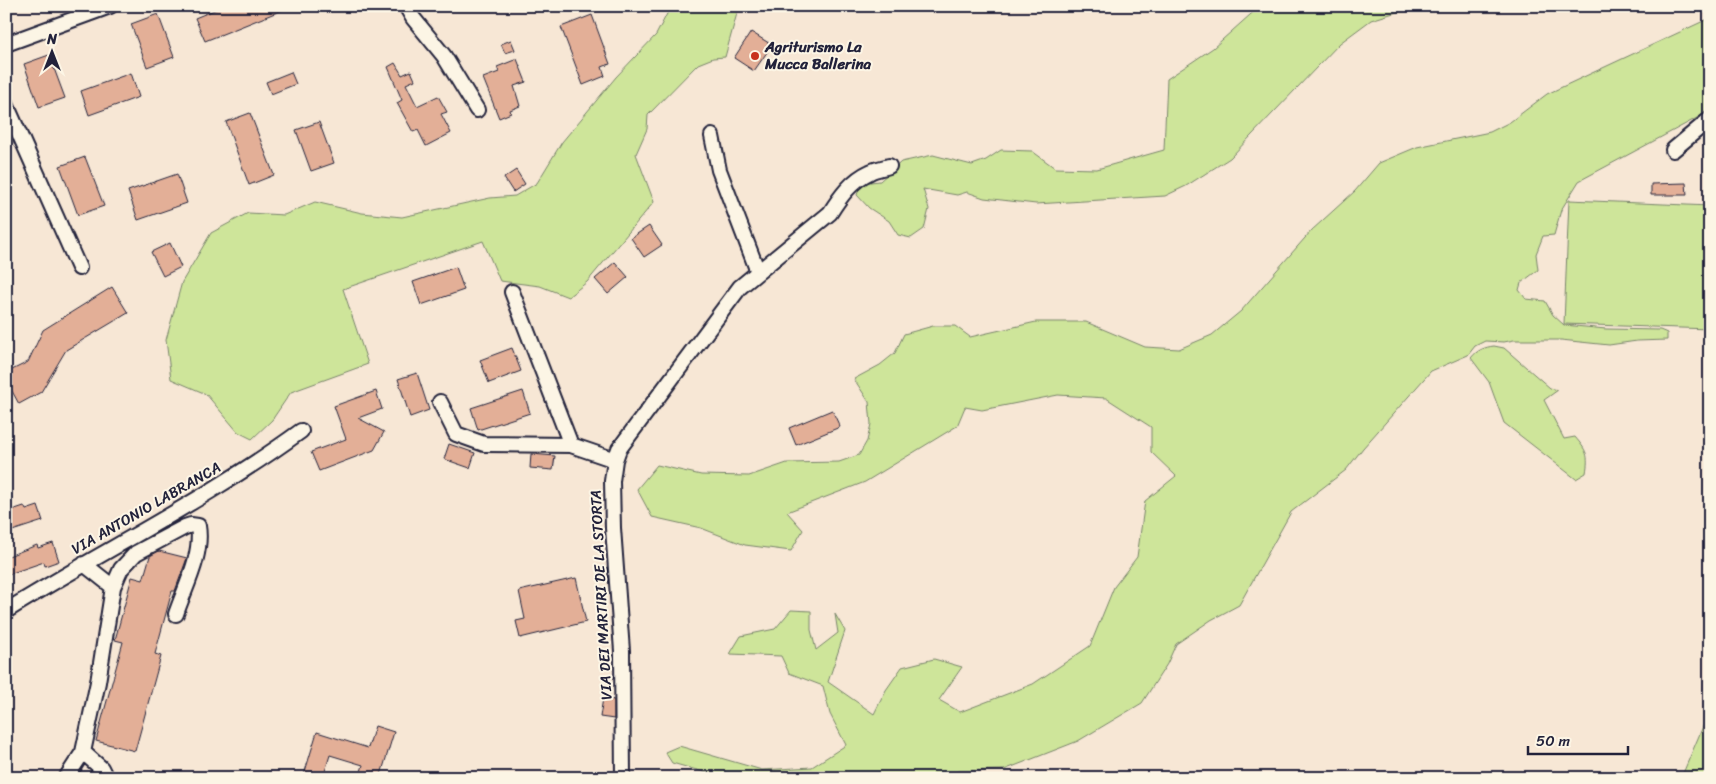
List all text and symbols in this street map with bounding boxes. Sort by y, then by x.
text: N [46,27,57,52]
north arrow [28,28,78,78]
place label: Agriturismo La Mucca Ballerina [764,34,872,77]
marker: Agriturismo La Mucca Ballerina [749,50,761,62]
street label: VIA ANTONIO LABRANCA [66,454,226,562]
street label: VIA DEI MARTIRI DE LA STORTA [583,489,619,701]
scale bar [1528,724,1628,756]
text: 50 m [1536,728,1571,754]

